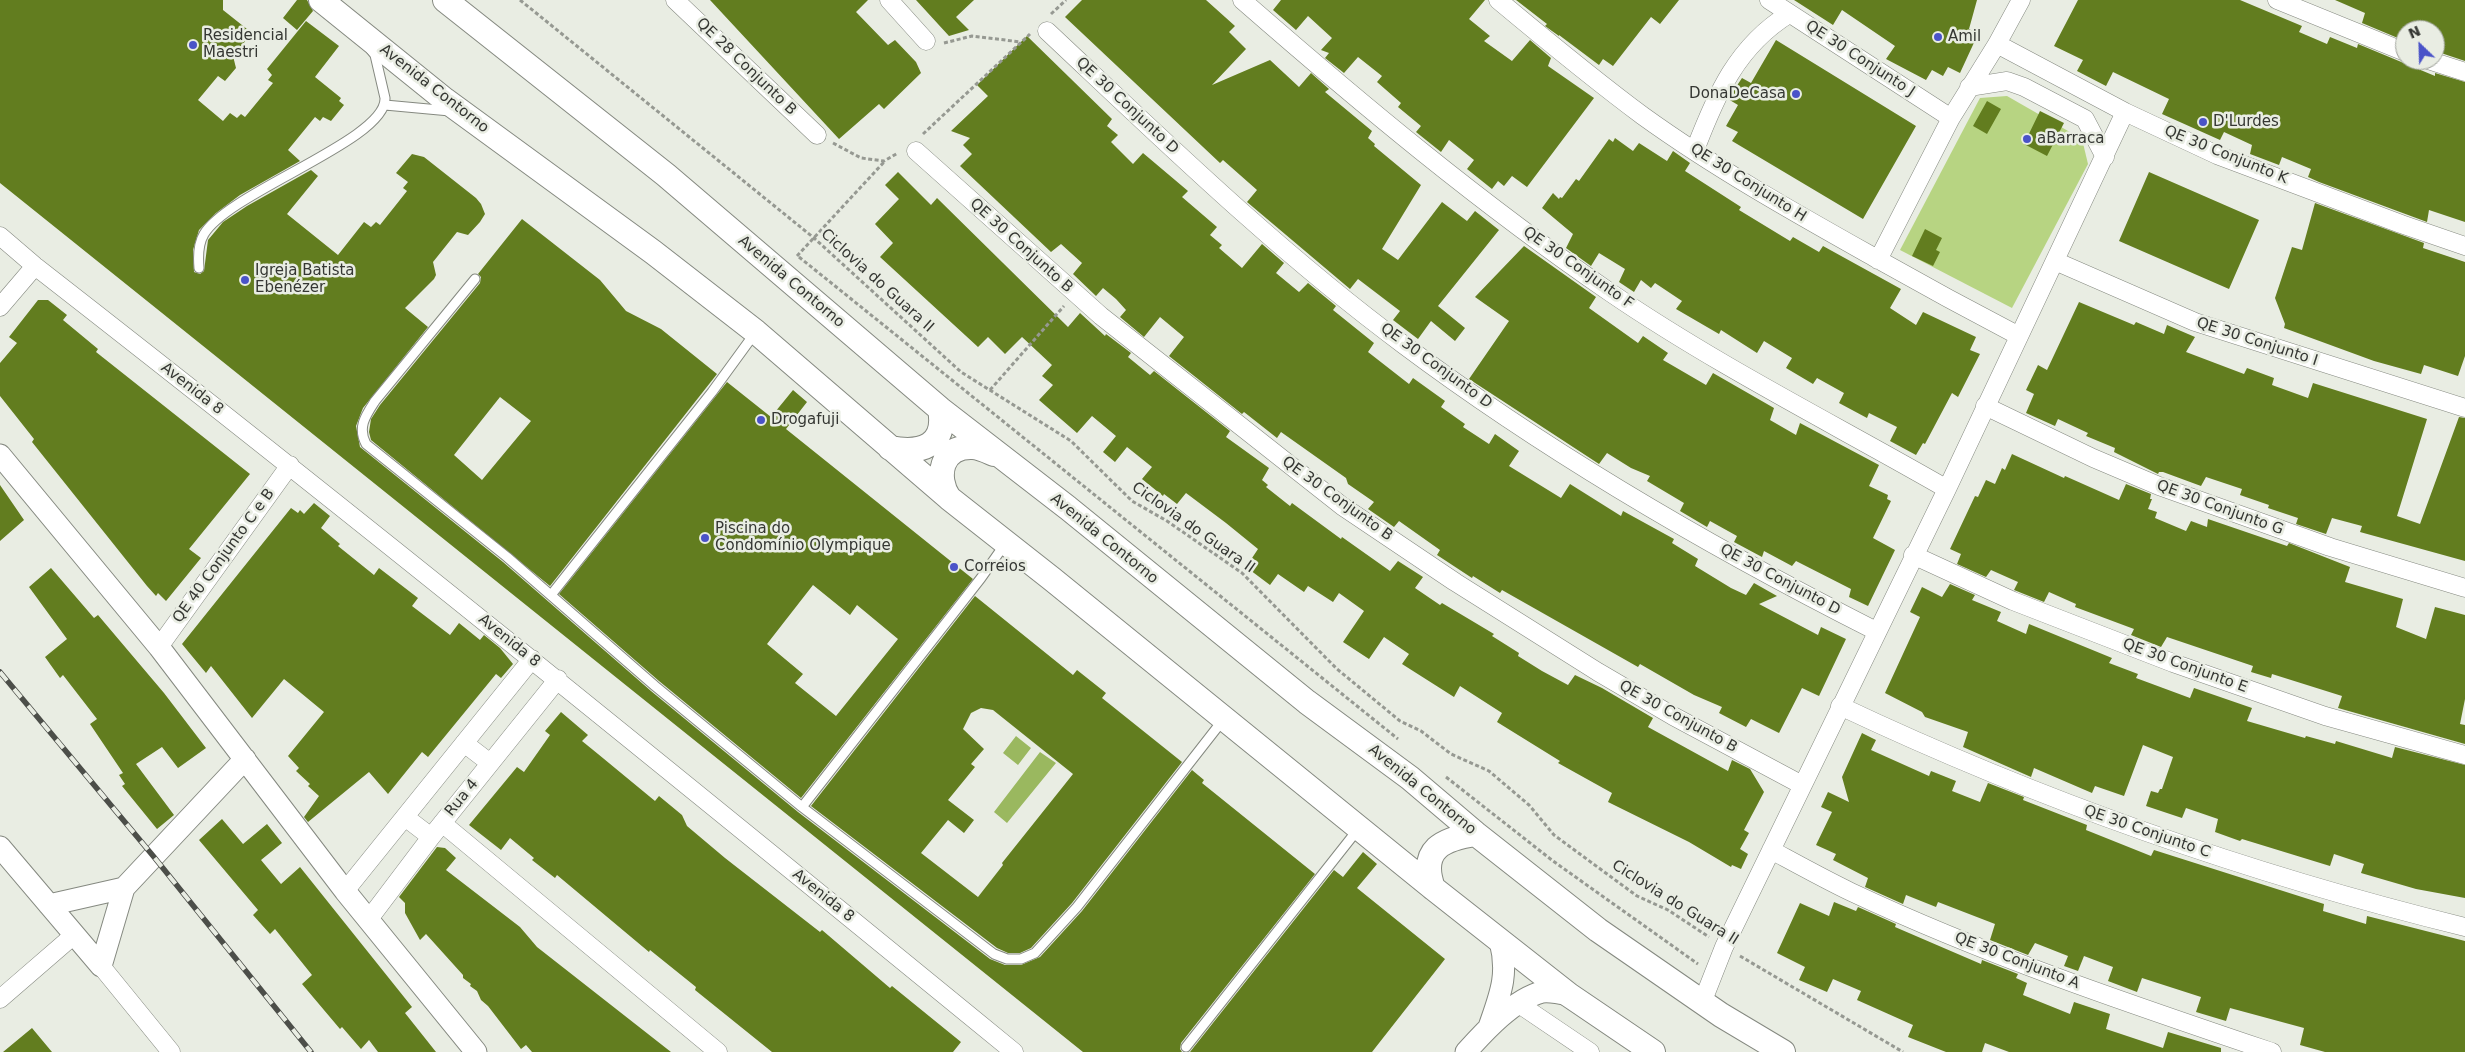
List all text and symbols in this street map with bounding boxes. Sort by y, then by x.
street label: QE 28 Conjunto B [692,15,800,119]
street label: QE 30 Conjunto J [1802,17,1918,101]
north arrow [2395,20,2445,70]
text: N [2406,23,2423,42]
place label: Residencial Maestri [203,27,288,62]
place label: Amil [1948,28,1981,46]
marker: Amil [1932,31,1944,43]
marker: Residencial Maestri [187,39,199,51]
street label: Avenida Contorno [376,41,492,137]
street label: QE 30 Conjunto D [1072,54,1182,158]
place label: DonaDeCasa [1689,85,1786,103]
marker: DonaDeCasa [1790,88,1802,100]
place label: D'Lurdes [2213,113,2279,131]
marker: D'Lurdes [2197,116,2209,128]
street label: QE 30 Conjunto K [2161,122,2291,188]
place label: aBarraca [2037,130,2104,148]
marker: aBarraca [2021,133,2033,145]
street label: QE 30 Conjunto H [1687,140,1809,226]
street label: QE 30 Conjunto B [966,195,1076,297]
street label: QE 30 Conjunto F [1519,223,1637,313]
street label: Ciclovia do Guara II [817,225,937,337]
street label: Avenida Contorno [734,232,848,332]
place label: Igreja Batista Ebenézer [255,262,355,297]
marker: Igreja Batista Ebenézer [239,274,251,286]
street label: QE 30 Conjunto I [2194,314,2320,370]
street label: QE 30 Conjunto D [1377,319,1495,413]
street label: Avenida 8 [157,359,227,419]
place label: Drogafuji [771,411,839,429]
marker: Drogafuji [755,414,767,426]
street label: QE 30 Conjunto B [1278,453,1396,545]
street label: QE 30 Conjunto G [2154,477,2286,539]
street label: Ciclovia do Guara II [1128,479,1258,577]
street label: QE 40 Conjunto C e B [169,485,279,627]
street label: Avenida Contorno [1046,490,1162,588]
place label: Piscina do Condomínio Olympique [715,520,891,555]
marker: Piscina do Condomínio Olympique [699,532,711,544]
street label: QE 30 Conjunto D [1717,541,1843,619]
place label: Correios [964,558,1026,576]
marker: Correios [948,561,960,573]
street label: Avenida 8 [475,611,543,671]
street label: QE 30 Conjunto E [2120,635,2250,697]
street label: QE 30 Conjunto B [1616,677,1740,757]
street label: Avenida Contorno [1364,741,1480,839]
street label: Rua 4 [442,776,482,820]
street label: QE 30 Conjunto C [2081,802,2213,862]
street label: Ciclovia do Guara II [1608,857,1742,949]
street label: Avenida 8 [789,866,857,926]
street label: QE 30 Conjunto A [1952,929,2082,993]

